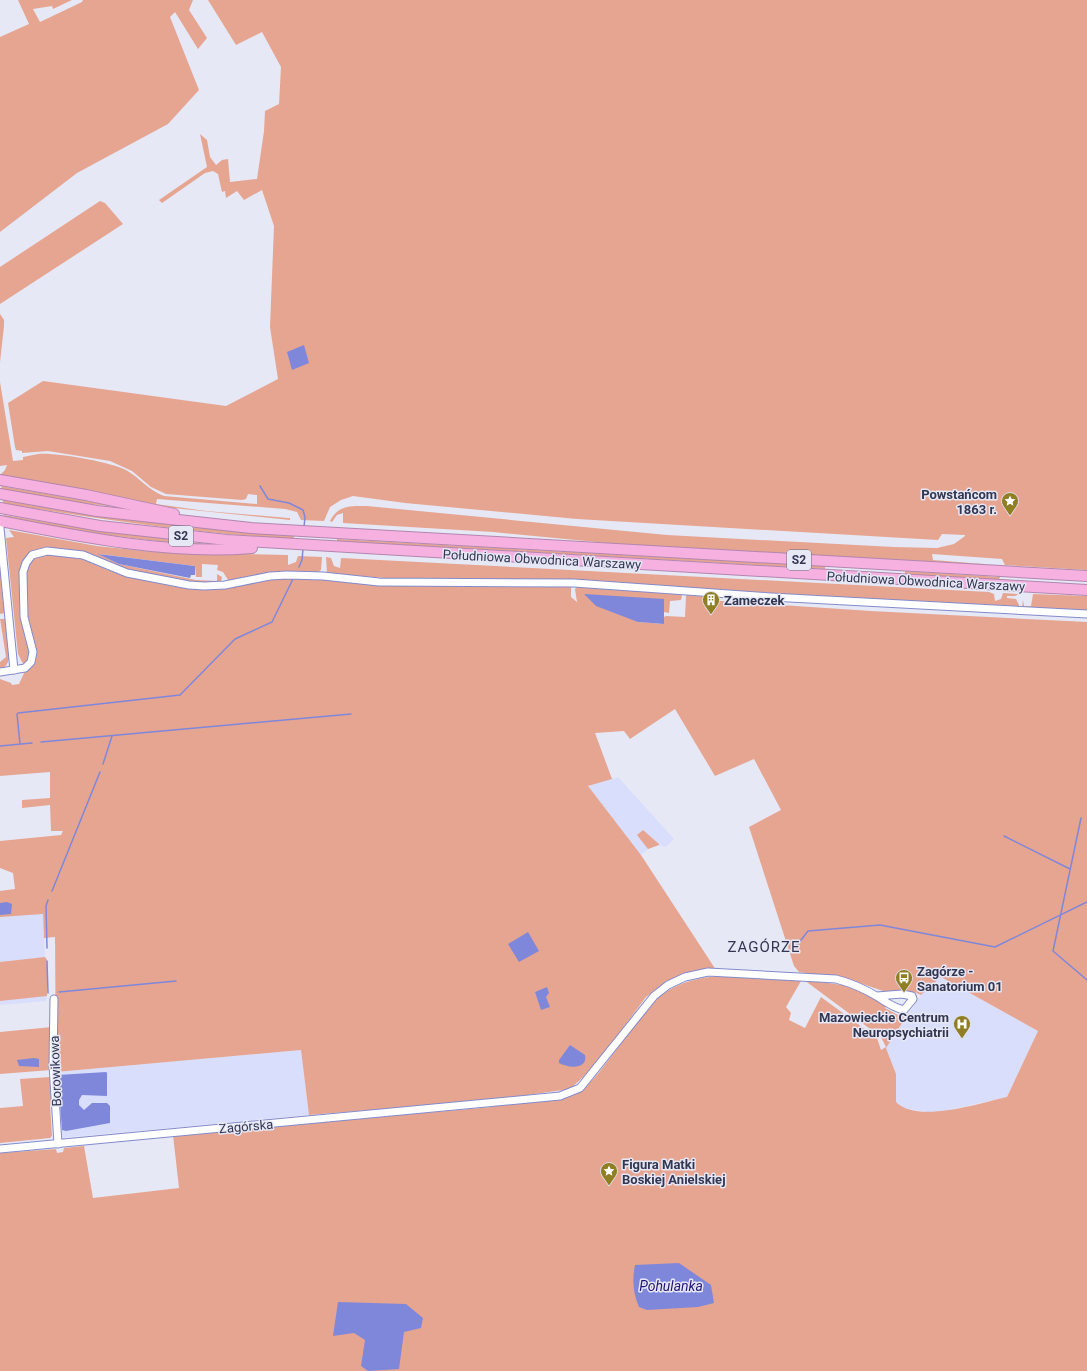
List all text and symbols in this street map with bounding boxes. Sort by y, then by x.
place label: Powstańcom 1863 r. [921,487,997,517]
place icon: Powstańcom 1863 r. [1000,491,1020,516]
road number: S2 [169,526,193,546]
street label: Południowa Obwodnica Warszawy [442,547,641,572]
road number: S2 [787,550,811,570]
street label: Południowa Obwodnica Warszawy [826,569,1025,594]
building icon: Zameczek [701,590,721,615]
place label: Zameczek [724,593,785,608]
district label: ZAGÓRZE [727,938,801,956]
place label: Zagórze - Sanatorium 01 [917,964,1003,994]
bus stop icon: Zagórze - Sanatorium 01 [894,968,914,993]
place label: Mazowieckie Centrum Neuropsychiatrii [819,1010,949,1040]
hospital icon: Mazowieckie Centrum Neuropsychiatrii [952,1014,972,1039]
street label: Borowikowa [47,1035,64,1107]
street label: Zagórska [218,1117,274,1136]
place label: Figura Matki Boskiej Anielskiej [622,1157,726,1187]
place icon: Figura Matki Boskiej Anielskiej [599,1161,619,1186]
water label: Pohulanka [639,1278,703,1294]

